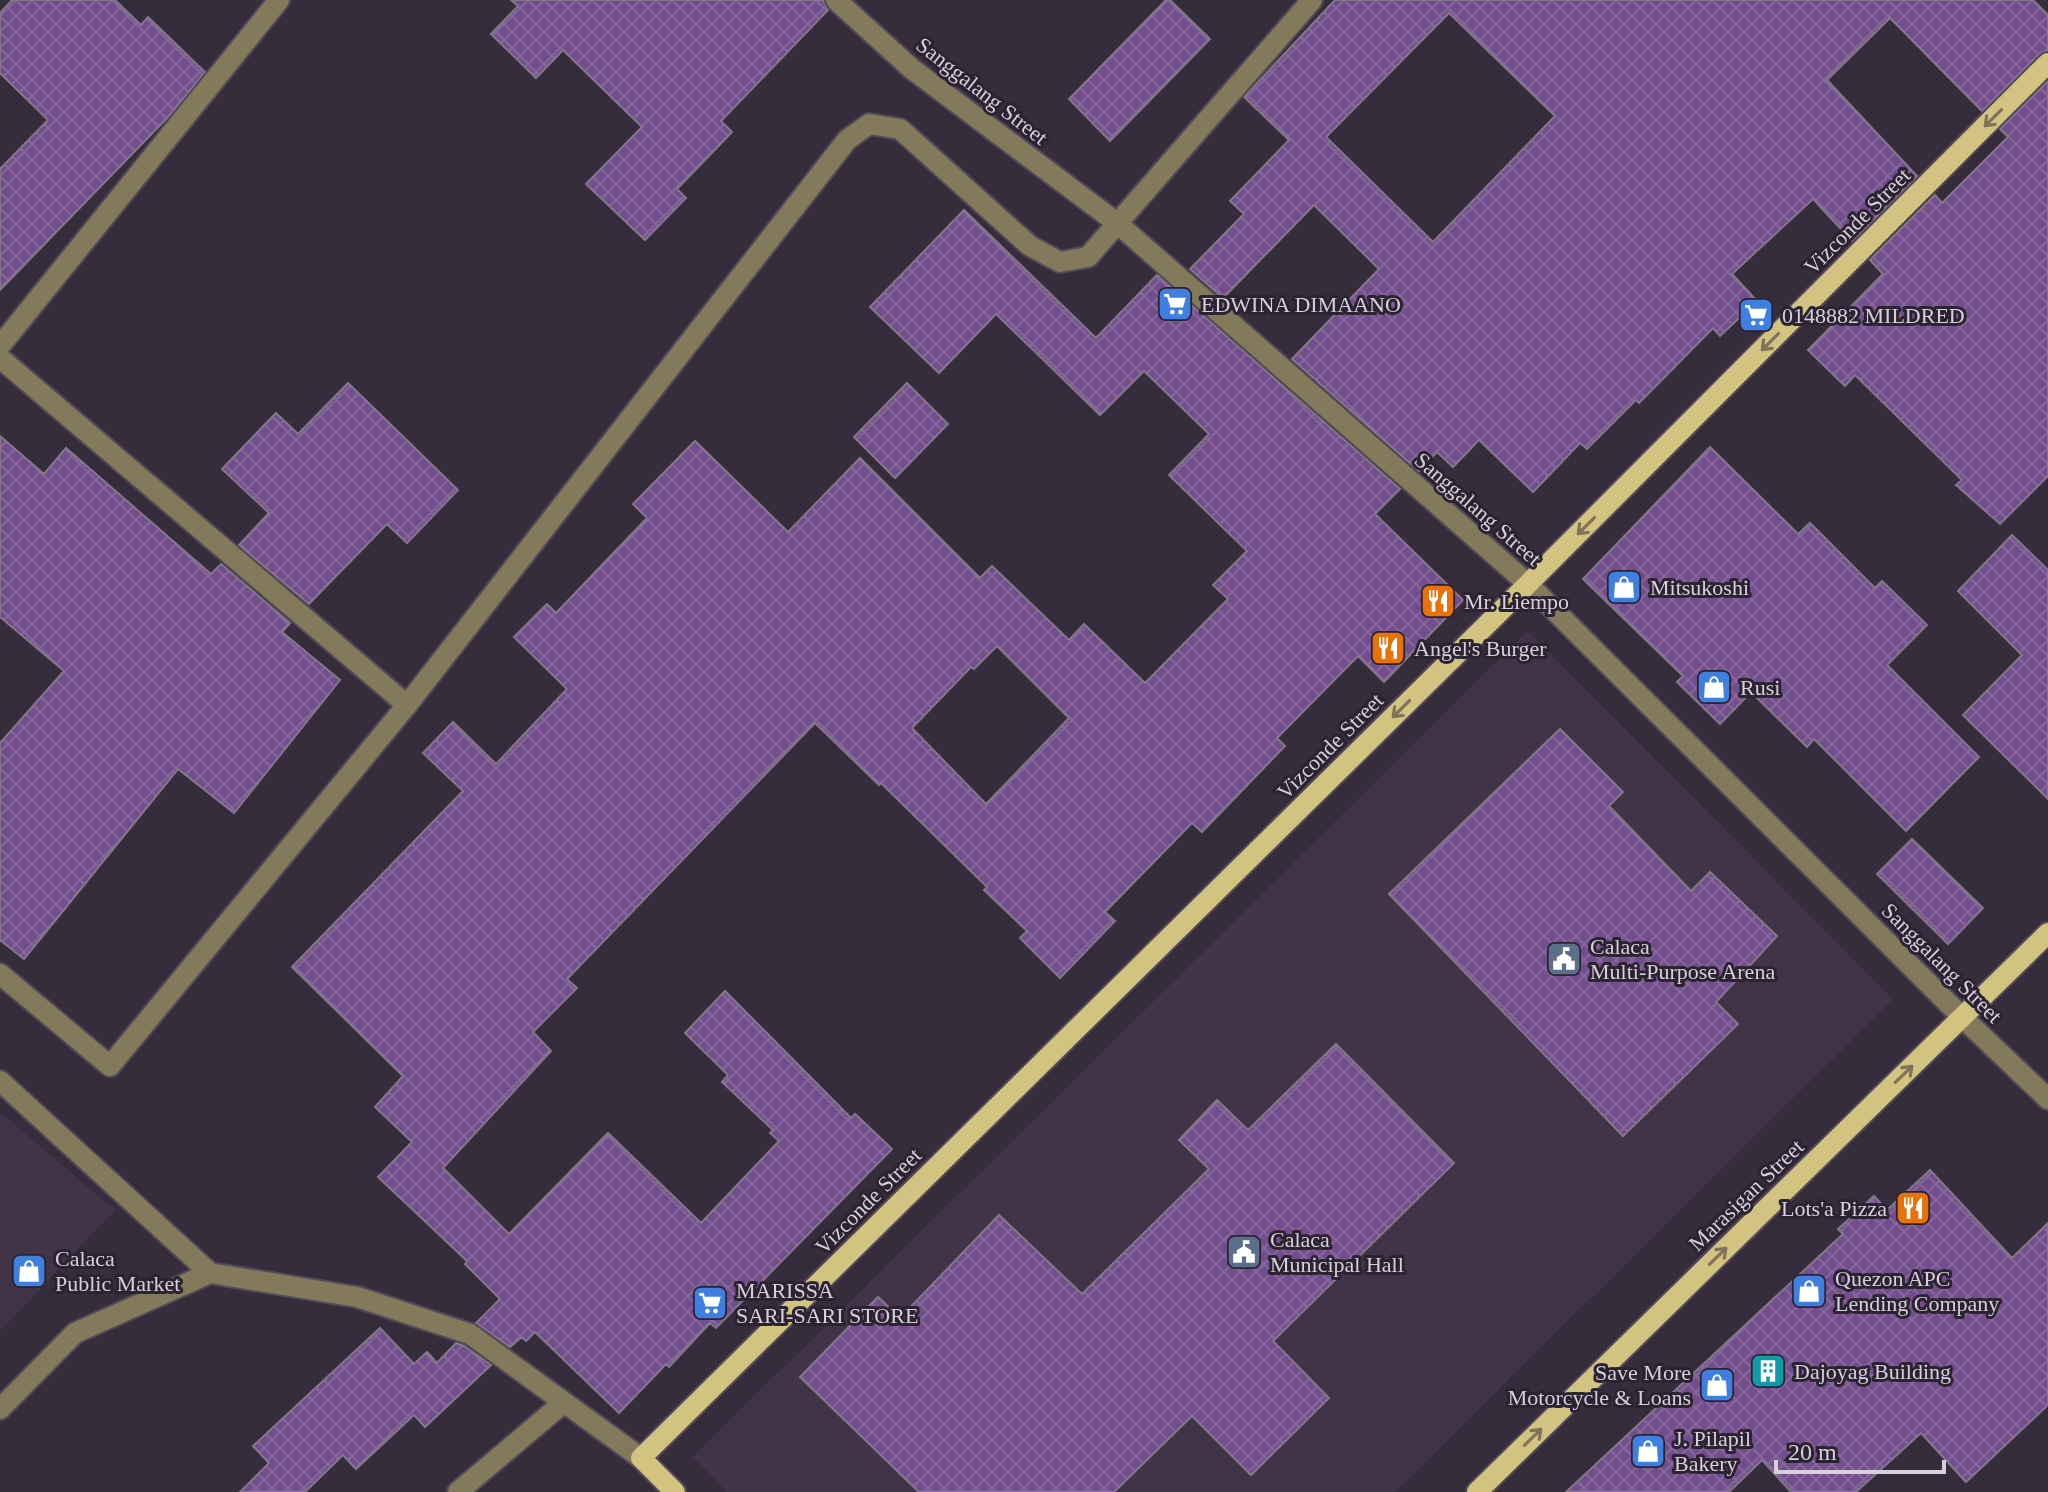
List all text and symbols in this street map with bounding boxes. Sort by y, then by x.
street label: Sanggalang Street [911,32,1053,150]
one-way arrow [1984,108,2003,127]
street label: Vizconde Street [1799,163,1915,279]
supermarket icon: EDWINA DIMAANO [1156,285,1194,323]
place label: EDWINA DIMAANO [1201,292,1401,317]
supermarket icon: 0148882 MILDRED [1737,296,1775,334]
place label: 0148882 MILDRED [1782,303,1965,328]
one-way arrow [1761,332,1780,351]
street label: Sanggalang Street [1410,447,1546,571]
one-way arrow [1577,516,1596,535]
shop icon: Mitsukoshi [1605,568,1643,606]
place label: Mitsukoshi [1650,575,1749,600]
restaurant icon: Mr. Liempo [1419,582,1457,620]
place label: Mr. Liempo [1464,589,1569,614]
restaurant icon: Angel's Burger [1369,629,1407,667]
place label: Angel's Burger [1414,636,1547,661]
shop icon: Rusi [1695,668,1733,706]
place label: Rusi [1740,675,1780,700]
street label: Vizconde Street [1272,688,1388,804]
one-way arrow [1392,699,1411,718]
street label: Sanggalang Street [1877,898,2007,1028]
place label: Calaca Multi-Purpose Arena [1590,934,1775,984]
public building icon: Calaca Multi-Purpose Arena [1545,940,1583,978]
one-way arrow [1894,1064,1914,1083]
street label: Marasigan Street [1683,1134,1809,1256]
street label: Vizconde Street [810,1143,926,1259]
restaurant icon: Lots'a Pizza [1894,1189,1932,1227]
place label: Lots'a Pizza [1781,1196,1887,1221]
place label: Calaca Municipal Hall [1270,1227,1404,1277]
public building icon: Calaca Municipal Hall [1225,1233,1263,1271]
place label: Calaca Public Market [55,1246,180,1296]
one-way arrow [1708,1246,1728,1265]
shop icon: Calaca Public Market [10,1252,48,1290]
place label: Quezon APC Lending Company [1835,1266,1999,1316]
shop icon: Quezon APC Lending Company [1790,1272,1828,1310]
place label: MARISSA SARI-SARI STORE [736,1278,918,1328]
supermarket icon: MARISSA SARI-SARI STORE [691,1284,729,1322]
building icon: Dajoyag Building [1749,1352,1787,1390]
place label: Dajoyag Building [1794,1359,1951,1384]
place label: Save More Motorcycle & Loans [1508,1360,1691,1410]
shop icon: Save More Motorcycle & Loans [1698,1366,1736,1404]
scale bar [1776,1424,1944,1474]
place label: J. Pilapil Bakery [1674,1426,1751,1476]
one-way arrow [1523,1428,1543,1447]
shop icon: J. Pilapil Bakery [1629,1432,1667,1470]
text: 20 m [1788,1439,1837,1465]

